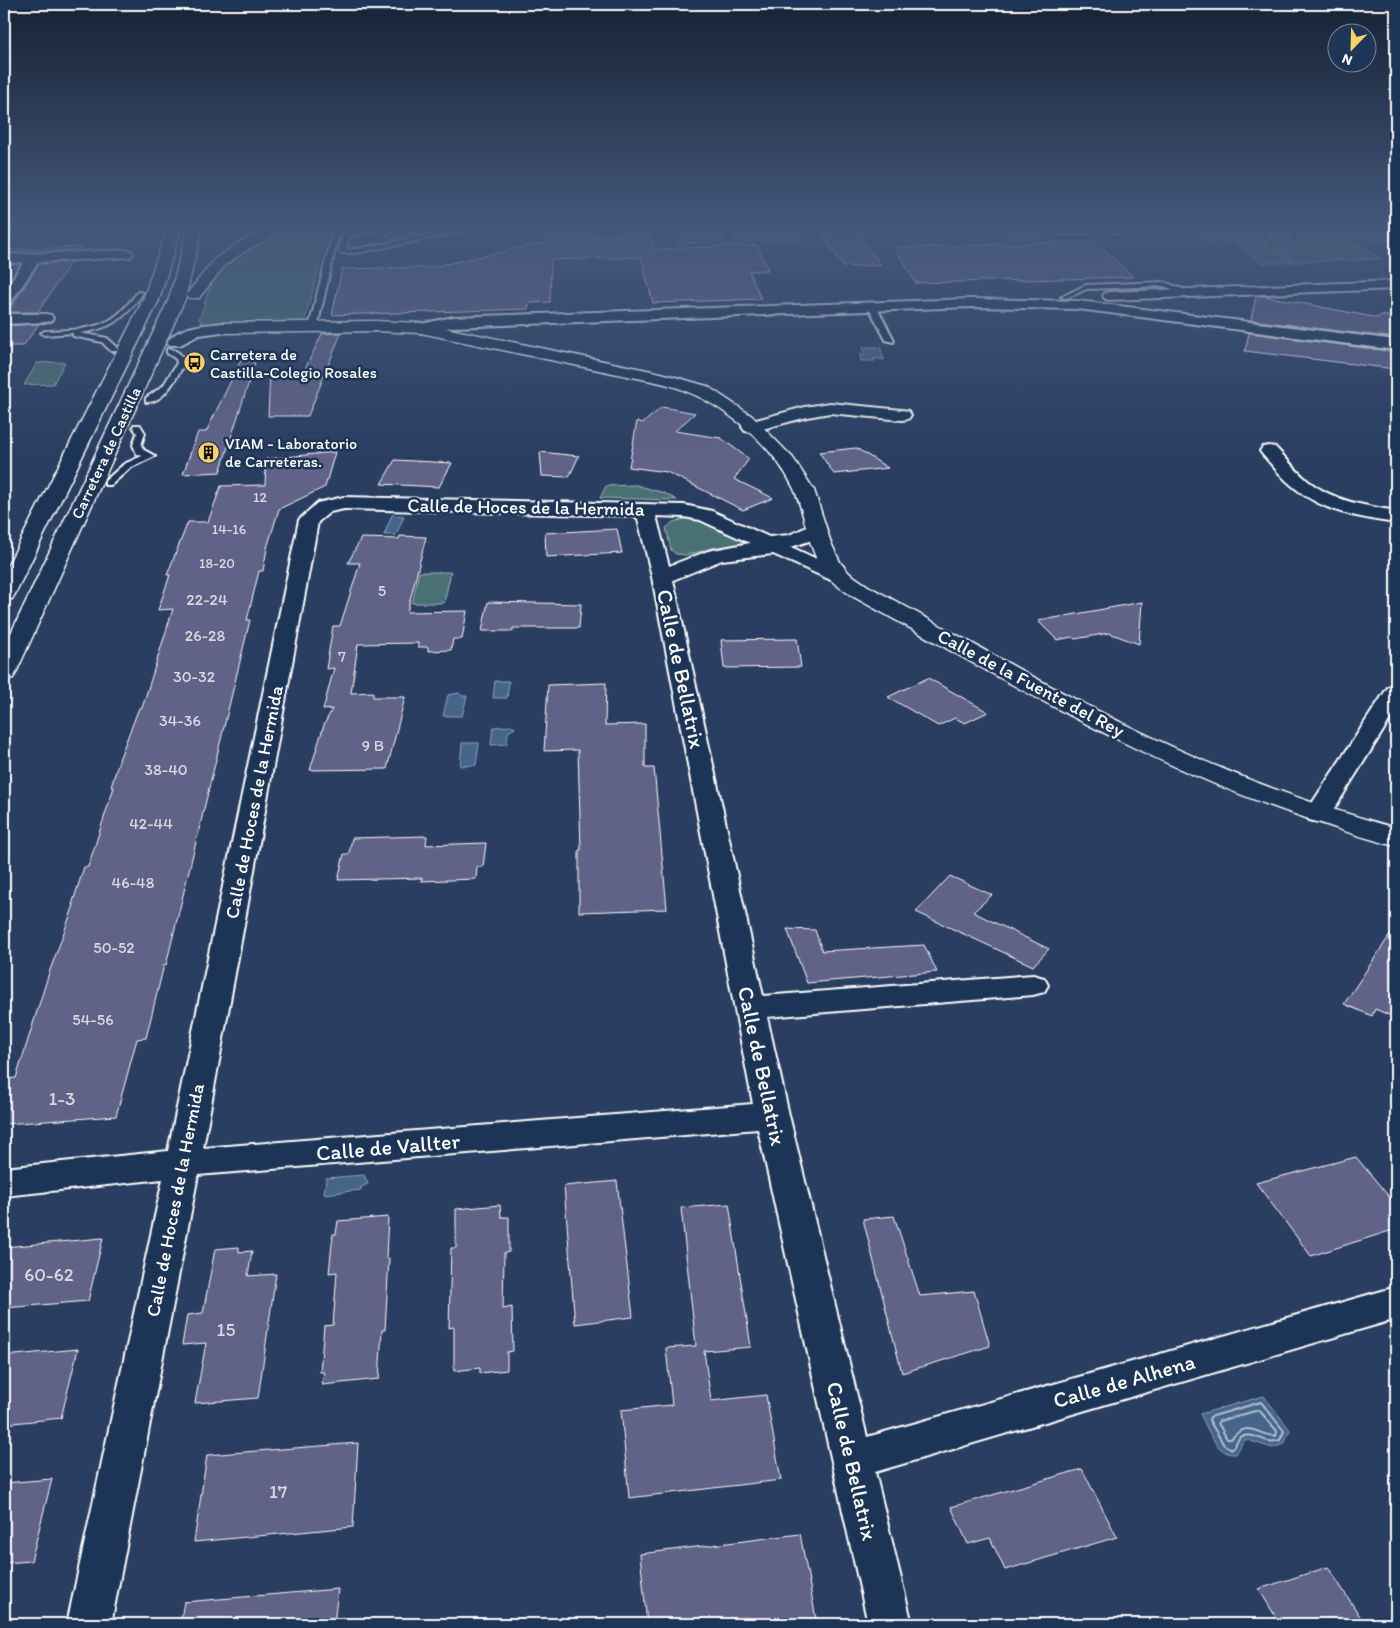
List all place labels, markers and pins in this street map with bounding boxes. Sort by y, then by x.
place label: Carretera de Castilla-Colegio Rosales [210,345,377,382]
bus stop icon: Carretera de Castilla-Colegio Rosales [182,351,206,375]
place label: VIAM - Laboratorio de Carreteras. [225,434,357,471]
building icon: VIAM - Laboratorio de Carreteras. [197,440,221,464]

